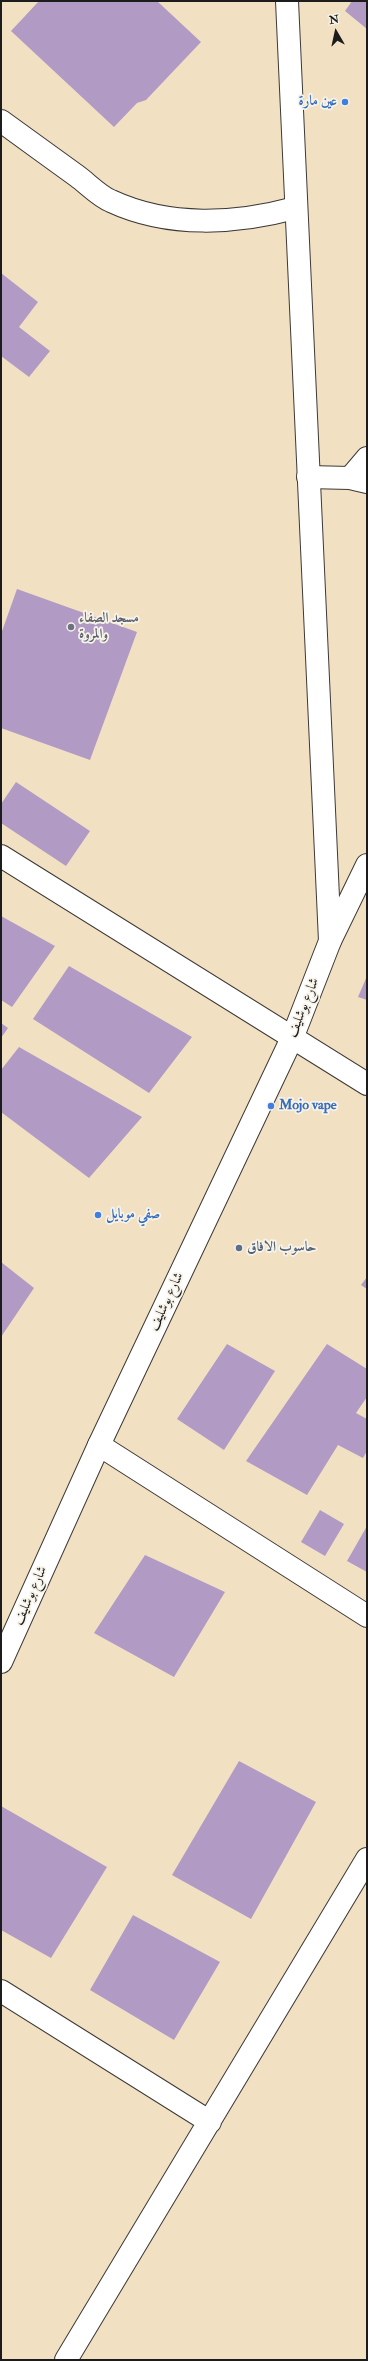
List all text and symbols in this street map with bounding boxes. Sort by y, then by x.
north arrow [316,12,356,52]
text: N [328,12,340,27]
place label: عين مارة [299,94,337,110]
marker: عين مارة [340,97,350,107]
place label: مسجد الصفاء والمروة [79,611,139,644]
marker: مسجد الصفاء والمروة [66,622,76,632]
street label: شارع بوشليف [284,976,324,1040]
place label: Mojo vape [279,1098,337,1114]
marker: Mojo vape [266,1101,276,1111]
place label: صفي موبايل [106,1207,160,1223]
marker: صفي موبايل [93,1210,103,1220]
place label: حاسوب الافاق [247,1240,316,1256]
marker: حاسوب الافاق [234,1243,244,1253]
street label: شارع بوشليف [146,1270,188,1334]
street label: شارع بوشليف [11,1564,51,1628]

